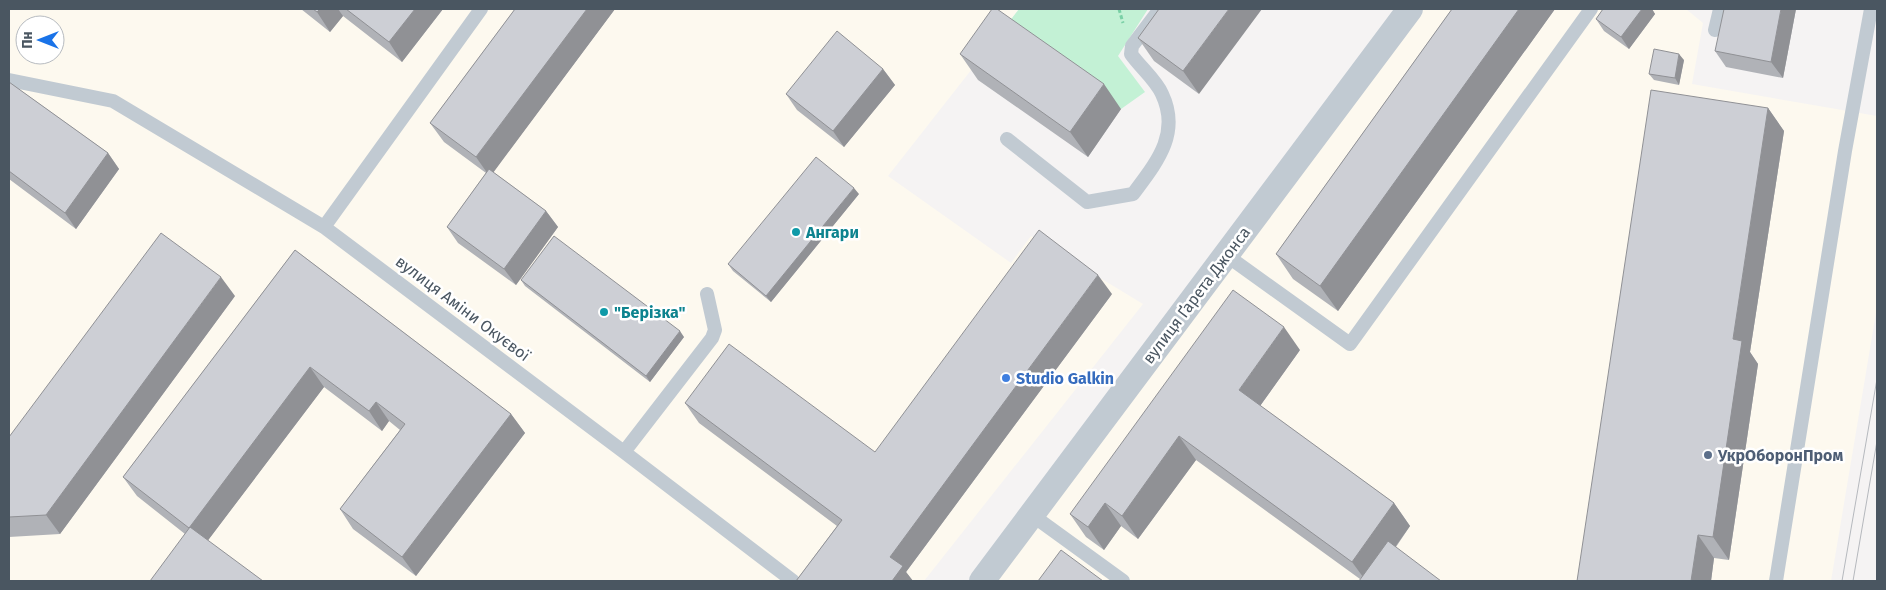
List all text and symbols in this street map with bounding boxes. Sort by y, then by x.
north arrow [15,15,65,65]
text: Пн [19,31,36,49]
place label: Ангари [805,223,859,242]
street label: вулиця Ґарета Джонса [1139,223,1254,367]
marker: Ангари [790,226,802,238]
street label: вулиця Аміни Окуєвої [392,252,534,365]
place label: "Берізка" [614,303,686,322]
marker: "Берізка" [598,306,610,318]
place label: Studio Galkin [1016,369,1114,388]
marker: Studio Galkin [1000,372,1012,384]
place label: УкрОборонПром [1717,446,1843,465]
marker: УкрОборонПром [1702,449,1714,461]

